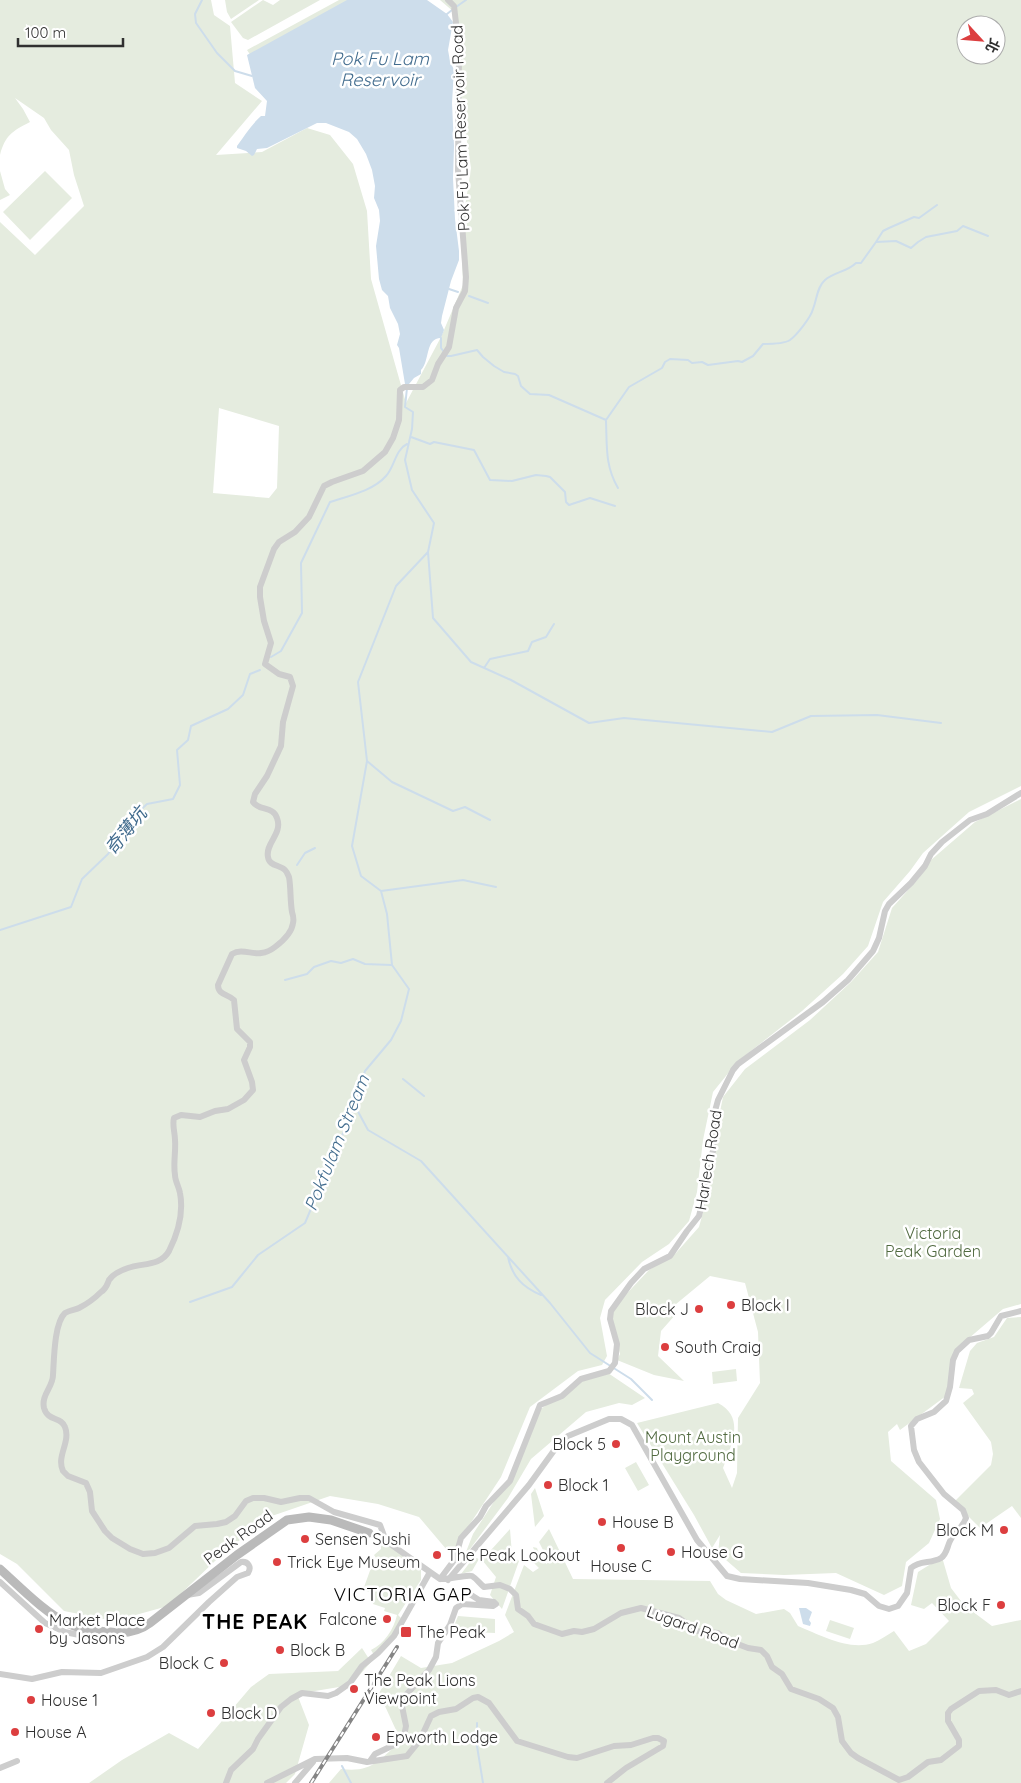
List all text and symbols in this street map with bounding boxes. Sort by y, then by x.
scale bar [18,15,122,47]
north arrow [956,15,1006,65]
text: 100 m [25,23,66,42]
street label: Pok Fu Lam Reservoir Road [446,25,474,231]
text: 北 [982,35,1004,56]
water label: Pok Fu Lam Reservoir [331,47,430,91]
water label: 奇薄坑 [100,800,153,859]
water label: Pokfulam Stream [299,1071,374,1214]
street label: Harlech Road [690,1108,726,1212]
park label: Victoria Peak Garden [885,1223,981,1261]
place label: Block I [741,1295,790,1315]
place label: Block J [635,1299,689,1319]
marker: Block I [725,1299,737,1311]
marker: Block J [693,1303,705,1315]
place label: South Craig [675,1337,761,1357]
marker: South Craig [659,1341,671,1353]
park label: Mount Austin Playground [645,1427,741,1465]
place label: Block 5 [553,1434,606,1454]
marker: Block 5 [610,1438,622,1450]
place label: Block 1 [558,1475,609,1495]
marker: Block 1 [542,1479,554,1491]
street label: Peak Road [199,1505,277,1569]
place label: House B [612,1512,674,1532]
marker: House B [596,1516,608,1528]
place label: Block M [936,1520,994,1540]
marker: Block M [998,1524,1010,1536]
place label: Sensen Sushi [315,1529,411,1549]
marker: Sensen Sushi [299,1533,311,1545]
marker: House C [615,1542,627,1554]
place label: House G [681,1542,743,1562]
place label: The Peak Lookout [447,1545,581,1565]
marker: House G [665,1546,677,1558]
marker: The Peak Lookout [431,1549,443,1561]
place label: Trick Eye Museum [287,1552,420,1572]
marker: Trick Eye Museum [271,1556,283,1568]
place label: House C [590,1556,652,1576]
district label: VICTORIA GAP [333,1582,473,1606]
place label: Block F [937,1595,991,1615]
marker: Block F [995,1599,1007,1611]
street label: Lugard Road [644,1601,742,1653]
district label: THE PEAK [202,1608,308,1634]
place label: Falcone [319,1609,377,1629]
place label: Market Place by Jasons [49,1610,145,1648]
marker: Falcone [381,1613,393,1625]
place label: The Peak [417,1622,486,1642]
marker: Market Place by Jasons [33,1623,45,1635]
marker: The Peak [399,1625,413,1639]
place label: Block B [290,1640,345,1660]
marker: Block B [274,1644,286,1656]
place label: Block C [159,1653,214,1673]
marker: Block C [218,1657,230,1669]
place label: The Peak Lions Viewpoint [364,1670,476,1708]
marker: The Peak Lions Viewpoint [348,1683,360,1695]
place label: House 1 [41,1690,98,1710]
marker: House 1 [25,1694,37,1706]
place label: Block D [221,1703,277,1723]
marker: Block D [205,1707,217,1719]
place label: House A [25,1722,87,1742]
marker: House A [9,1726,21,1738]
place label: Epworth Lodge [386,1727,498,1747]
marker: Epworth Lodge [370,1731,382,1743]

